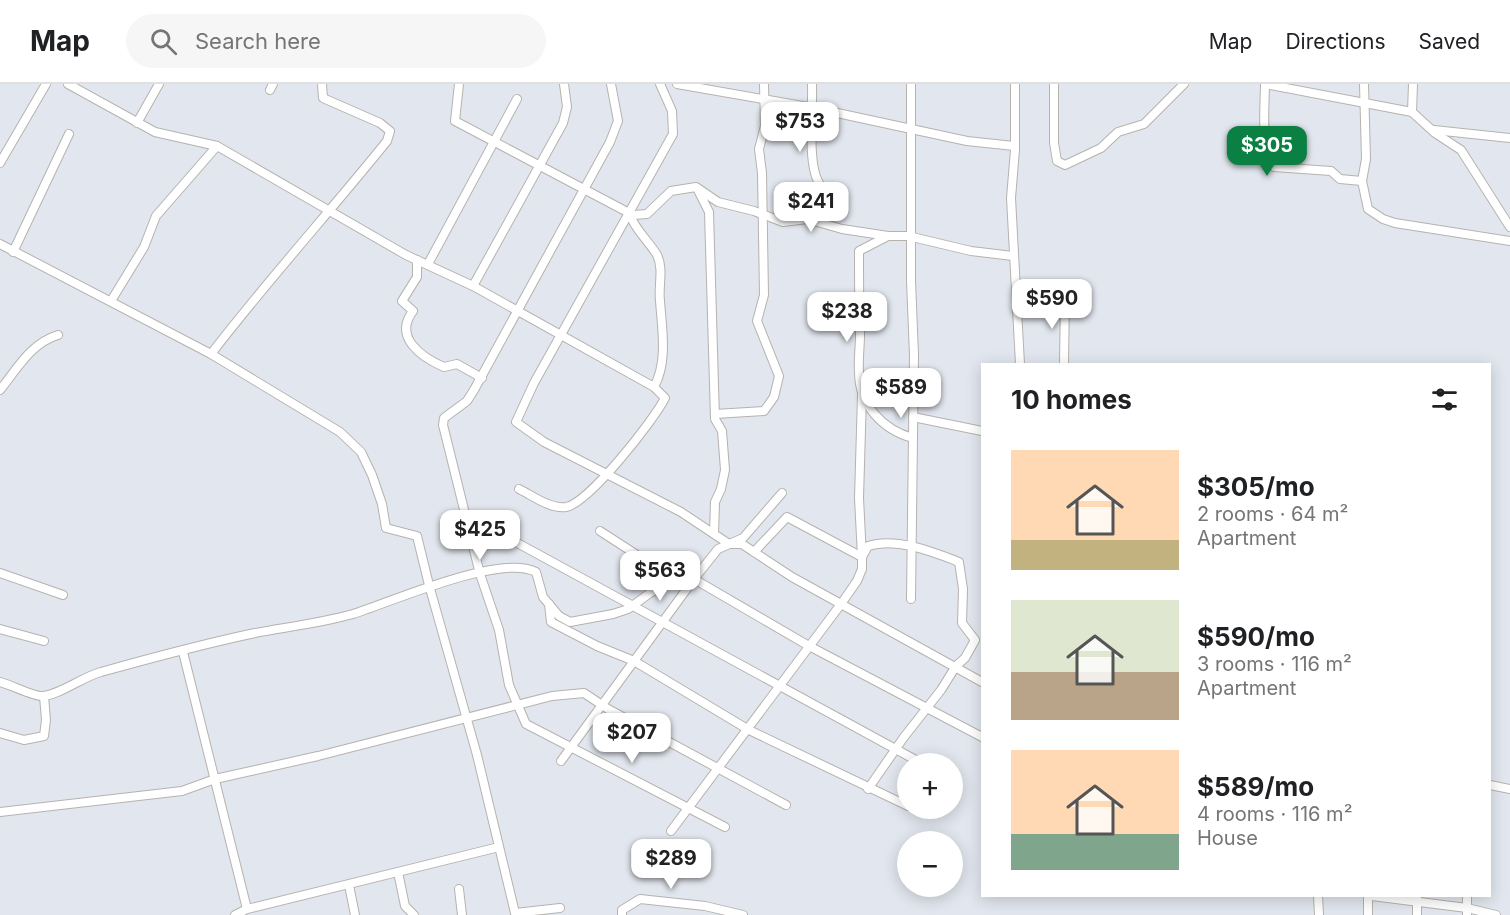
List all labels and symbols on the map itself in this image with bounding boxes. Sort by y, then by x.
pin: $753 [764,102,836,153]
pin: $305 [1231,126,1303,177]
pin: $241 [775,182,847,233]
pin: $590 [1016,279,1088,330]
pin: $238 [811,292,883,343]
pin: $589 [865,368,937,419]
pin: $425 [444,510,516,561]
pin: $563 [624,551,696,602]
pin: $207 [596,713,668,764]
pin: $289 [635,839,707,890]

